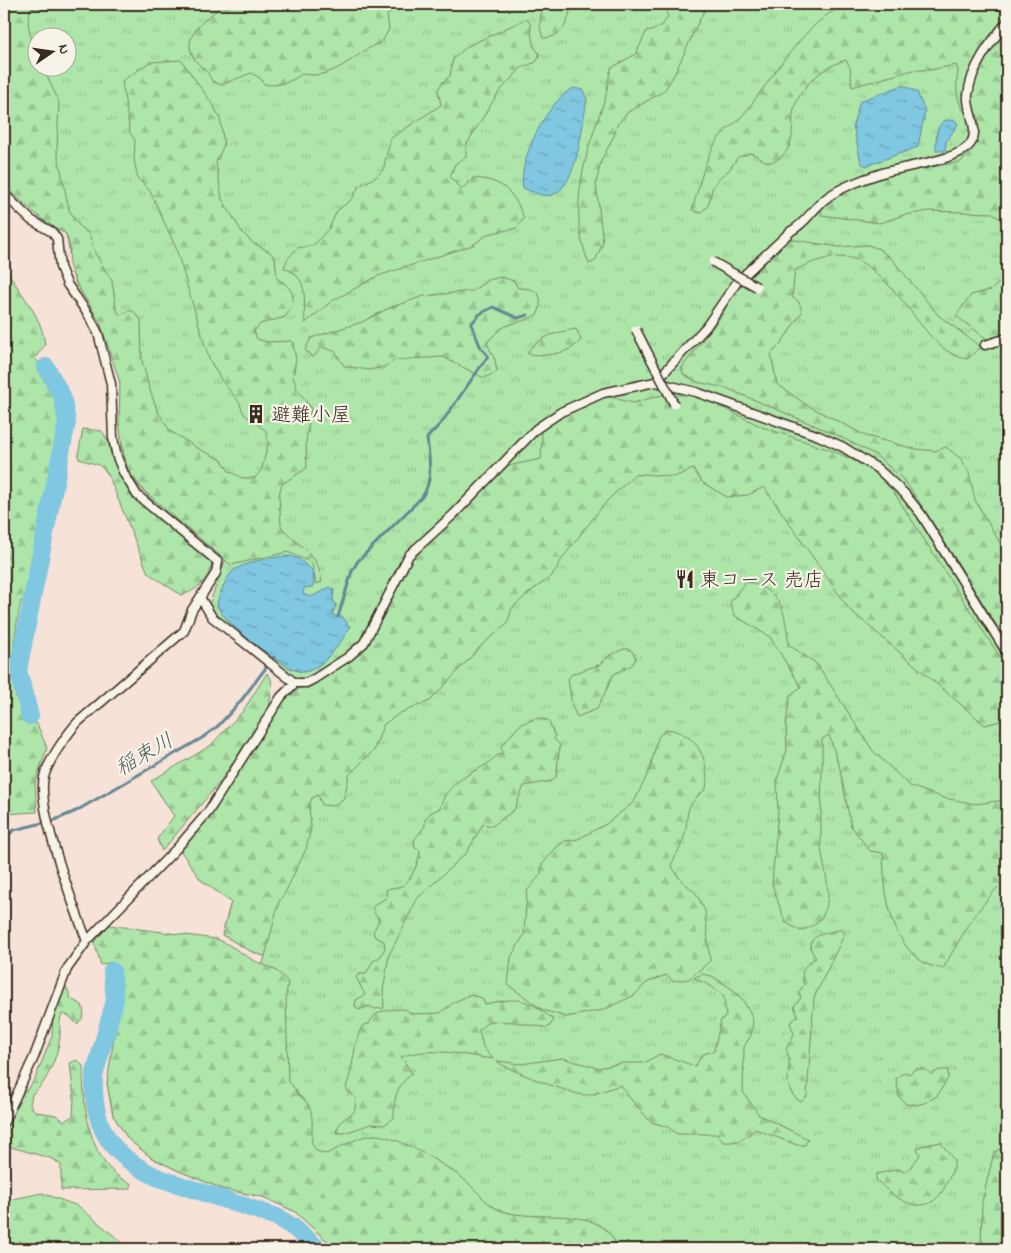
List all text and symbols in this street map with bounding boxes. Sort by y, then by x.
north arrow [28,28,78,78]
text: N [52,42,74,56]
place label: 避難小屋 [271,402,351,431]
building icon: 避難小屋 [245,403,267,425]
place label: 東コース 売店 [700,567,824,596]
restaurant icon: 東コース 売店 [674,568,696,590]
water label: 稲束川 [110,727,180,784]

